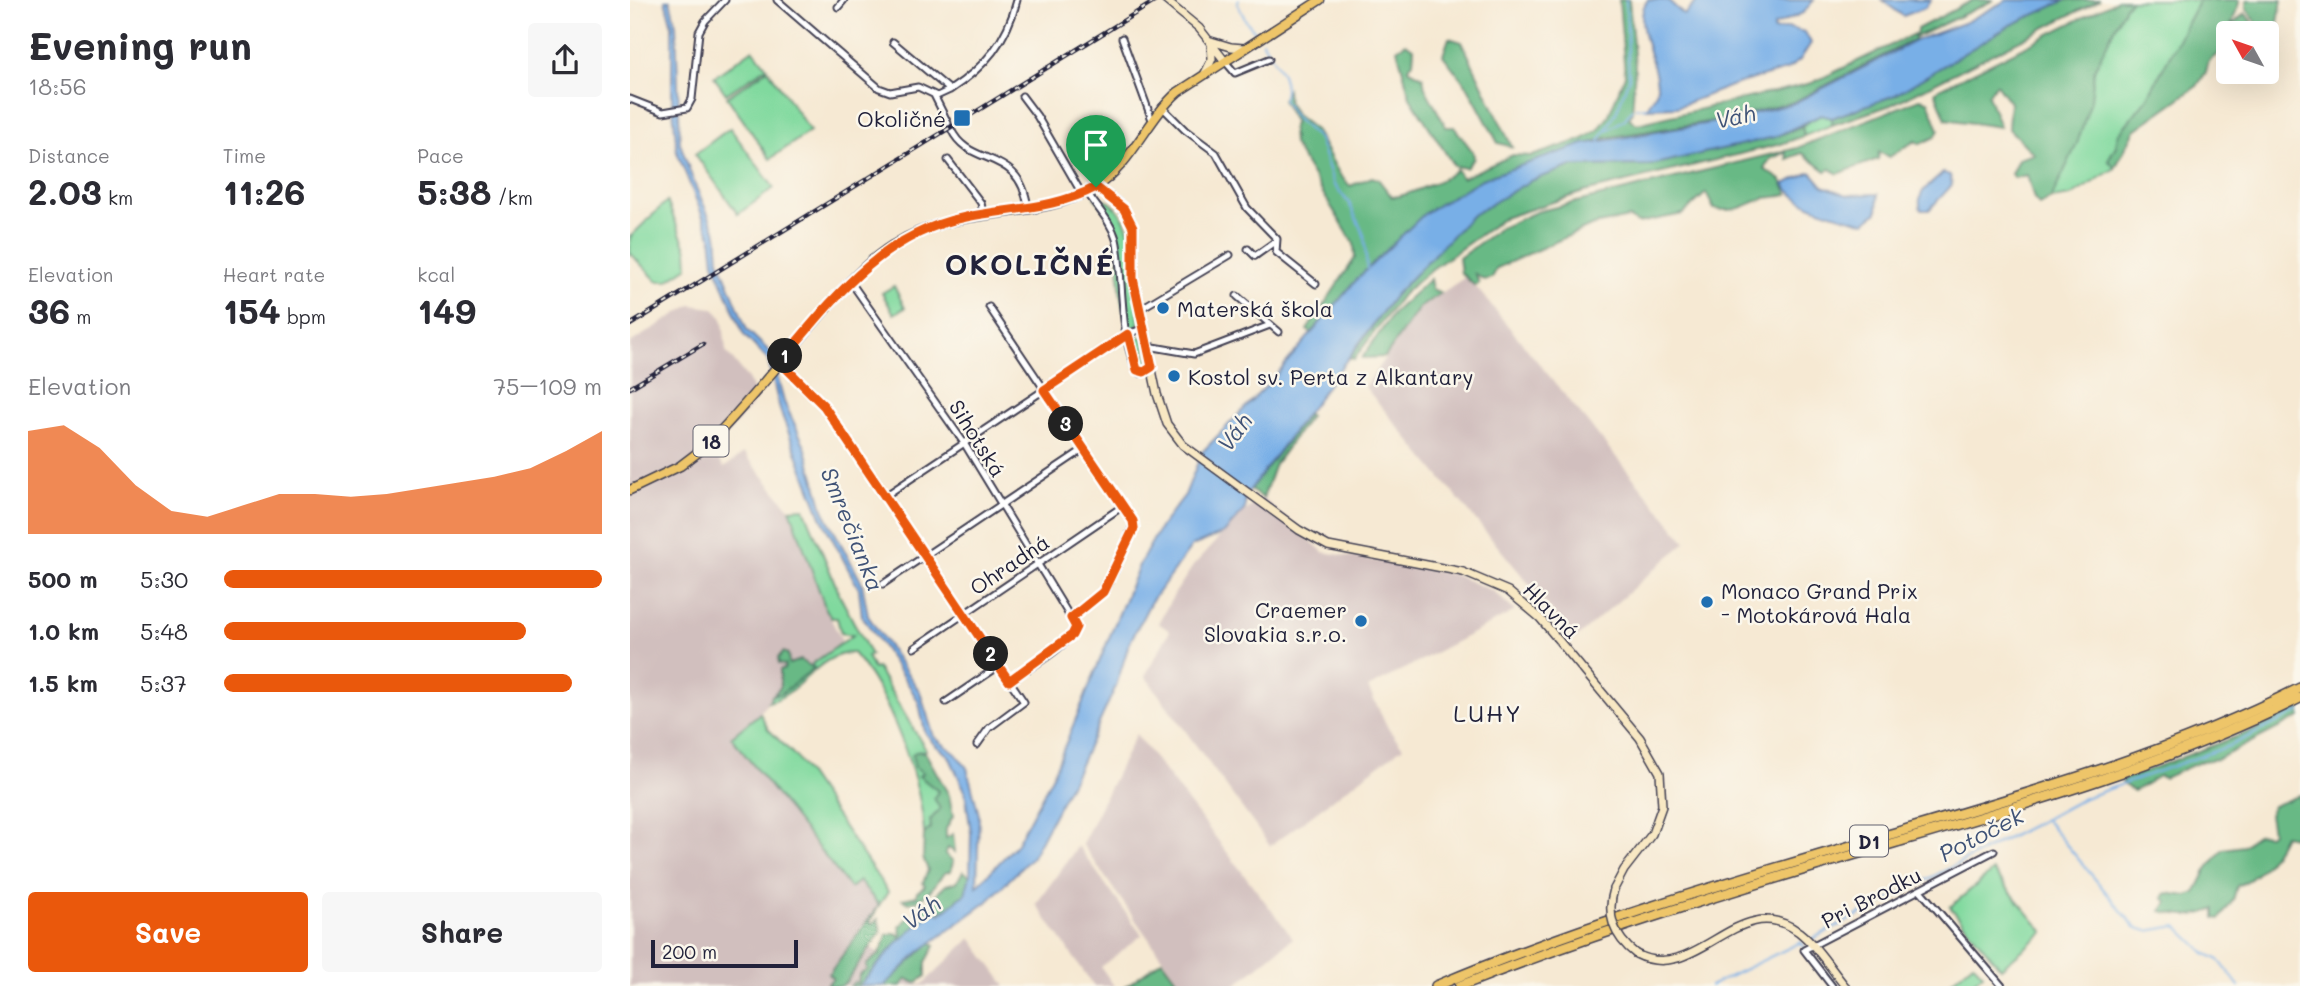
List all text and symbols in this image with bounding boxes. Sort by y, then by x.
text: Evening run [28,20,252,70]
north arrow [2216,21,2278,84]
map controls [2216,21,2279,84]
button: share [528,23,602,97]
text: 18:56 [28,71,87,101]
water label: Váh [1712,97,1758,135]
place label: Okoličné [857,105,946,132]
marker: Okoličné [952,108,972,128]
pin [1066,115,1126,187]
icon: arrive [1077,126,1115,164]
text: Distance [28,143,110,168]
text: Time [223,143,266,168]
text: Pace [417,143,464,168]
text: 2.03 [28,168,102,214]
text: 11:26 [223,168,306,214]
text: 5:38 [417,168,492,214]
text: km [102,185,133,210]
text: /km [492,185,533,210]
district label: OKOLIČNÉ [945,246,1115,282]
text: Elevation [28,262,113,287]
text: Heart rate [223,262,325,287]
text: kcal [417,262,455,287]
text: 36 [28,287,70,333]
text: 154 [223,287,281,333]
text: 149 [417,287,476,333]
place label: Materská škola [1177,295,1333,322]
marker: Materská škola [1155,300,1171,316]
text: m [70,304,91,329]
text: bpm [281,304,326,329]
pin: 1 [768,338,802,374]
text: 1 [780,343,789,368]
place label: Kostol sv. Perta z Alkantary [1188,363,1473,390]
marker: Kostol sv. Perta z Alkantary [1166,368,1182,384]
text: Elevation [28,371,131,401]
text: 75–109 m [493,371,602,401]
street label: Sihotská [944,394,1012,482]
pin: 3 [1048,406,1083,442]
water label: Váh [1210,407,1258,457]
text: 3 [1060,411,1071,436]
road number: 18 [694,426,728,456]
water label: Smrečianka [815,463,891,595]
street label: Ohradná [964,528,1054,600]
text: 500 m [28,564,98,594]
text: 5:30 [140,564,188,594]
street label: Hlavná [1518,576,1586,644]
place label: Monaco Grand Prix - Motokárová Hala [1721,577,1918,628]
marker: Monaco Grand Prix - Motokárová Hala [1699,594,1715,610]
place label: Craemer Slovakia s.r.o. [1204,596,1347,647]
marker: Craemer Slovakia s.r.o. [1353,613,1369,629]
text: 1.0 km [28,616,99,646]
text: 5:48 [140,616,188,646]
pin: 2 [974,636,1008,672]
text: 2 [985,641,996,666]
text: 1.5 km [28,668,98,698]
text: 5:37 [140,668,187,698]
district label: LUHY [1453,697,1523,728]
water label: Potoček [1933,800,2029,868]
road number: D1 [1850,826,1888,856]
street label: Pri Brodku [1817,860,1925,934]
water label: Váh [896,888,946,936]
button: Save [28,892,308,972]
button: Share [322,892,602,972]
scale bar [651,937,798,969]
text: 200 m [662,939,717,964]

